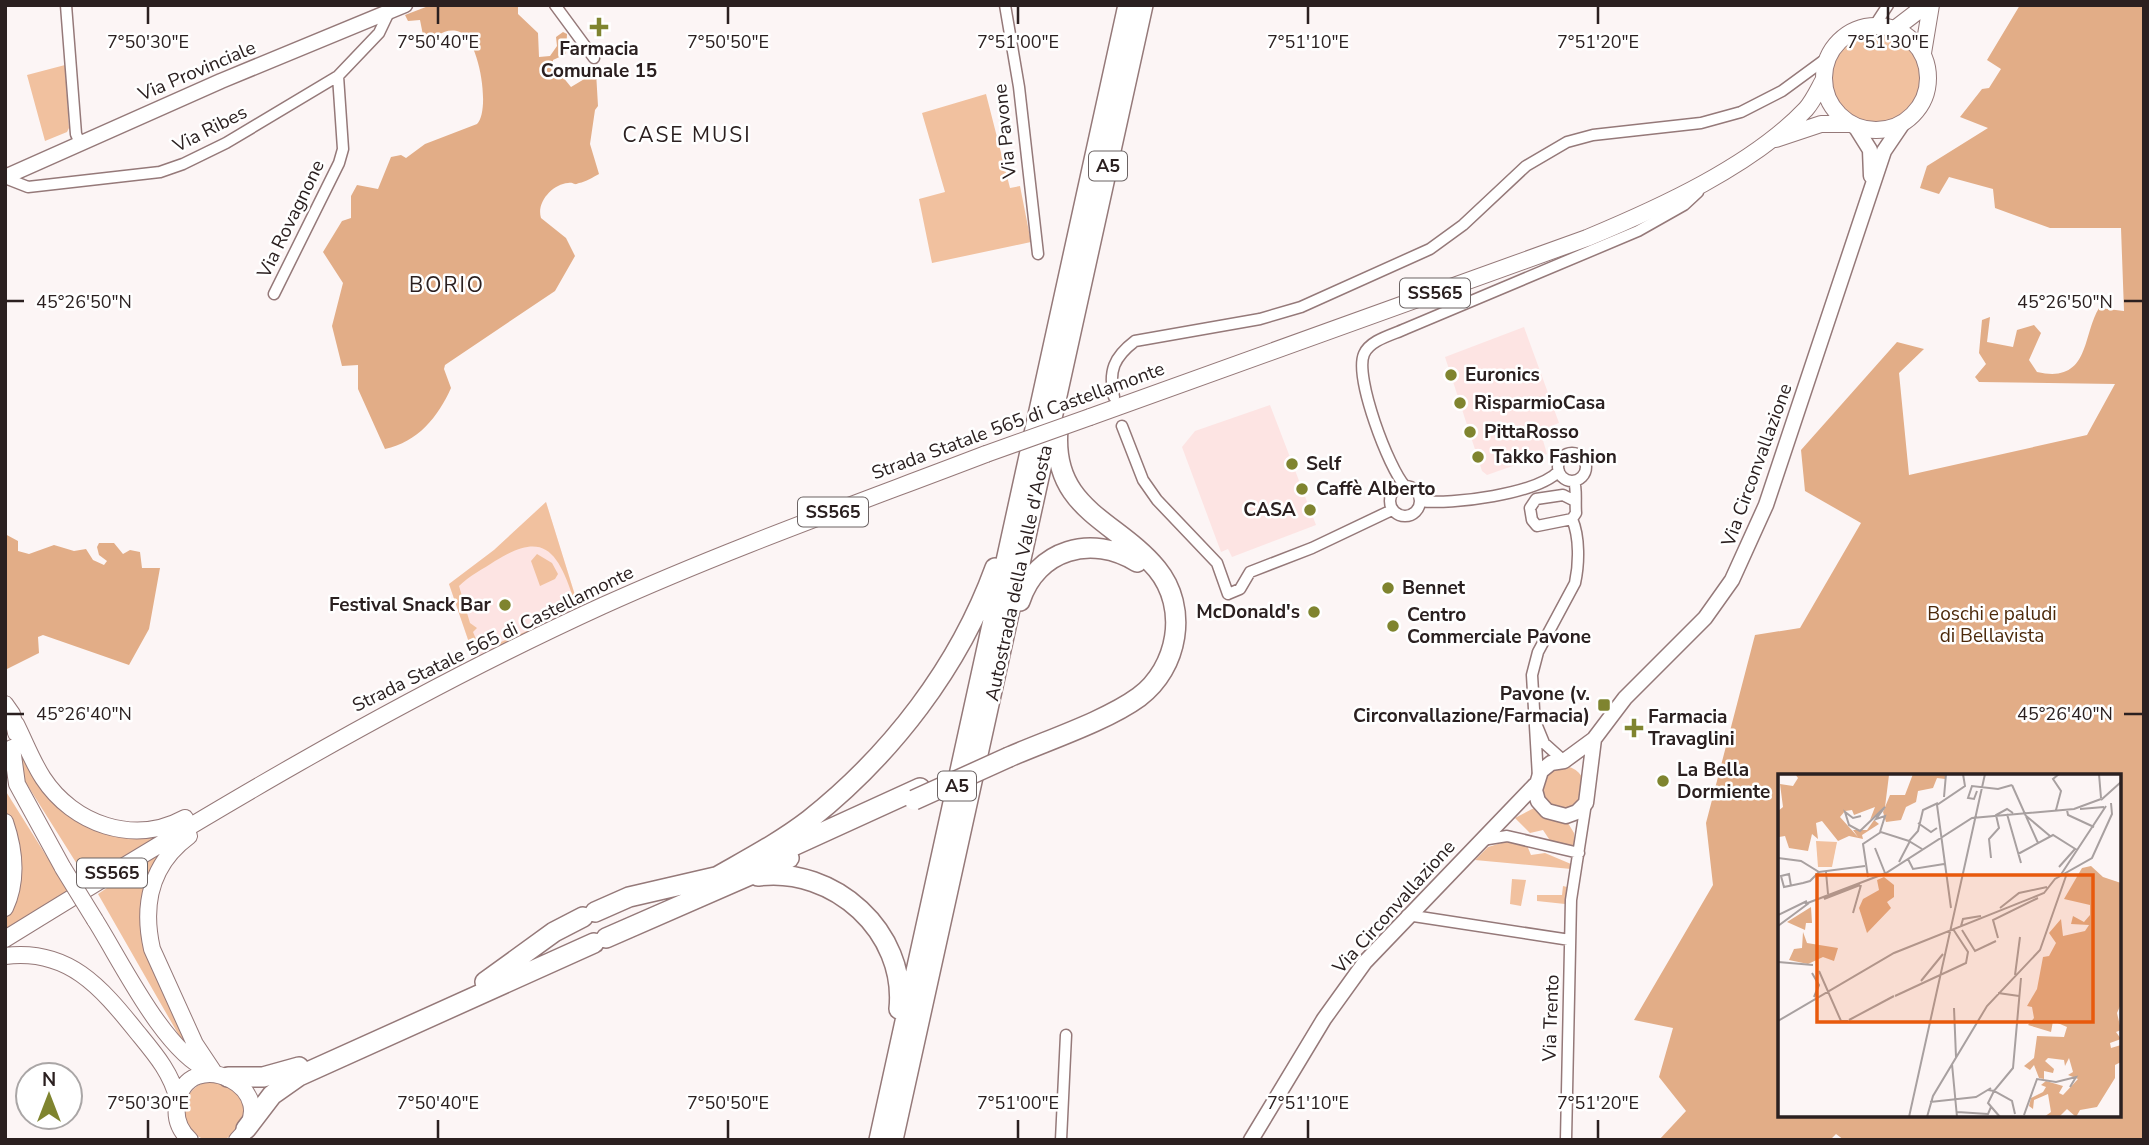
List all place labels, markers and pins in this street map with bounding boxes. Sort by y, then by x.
marker: Farmacia Comunale 15 [591,19,607,35]
place label: Farmacia Comunale 15 [541,36,657,84]
place label: Euronics [1465,362,1540,388]
marker: Euronics [1443,367,1459,383]
place label: RisparmioCasa [1474,390,1605,416]
marker: RisparmioCasa [1452,395,1468,411]
place label: PittaRosso [1484,419,1579,445]
marker: PittaRosso [1462,424,1478,440]
place label: Takko Fashion [1492,444,1617,470]
marker: Takko Fashion [1470,449,1486,465]
place label: Self [1306,451,1342,477]
marker: Self [1284,456,1300,472]
place label: Caffè Alberto [1316,476,1436,502]
marker: Caffè Alberto [1294,481,1310,497]
place label: CASA [1243,497,1297,523]
marker: CASA [1302,502,1318,518]
place label: Bennet [1402,575,1466,601]
marker: Bennet [1380,580,1396,596]
place label: Festival Snack Bar [329,592,492,618]
marker: Festival Snack Bar [497,597,513,613]
place label: McDonald's [1196,599,1300,625]
place label: Centro Commerciale Pavone [1407,602,1591,650]
marker: McDonald's [1306,604,1322,620]
marker: Centro Commerciale Pavone [1385,618,1401,634]
place label: Pavone (v. Circonvallazione/Farmacia) [1353,681,1590,729]
marker: Pavone (v. Circonvallazione/Farmacia) [1596,697,1612,713]
place label: Farmacia Travaglini [1648,704,1735,752]
marker: Farmacia Travaglini [1626,720,1642,736]
place label: La Bella Dormiente [1677,757,1770,805]
marker: La Bella Dormiente [1655,773,1671,789]

